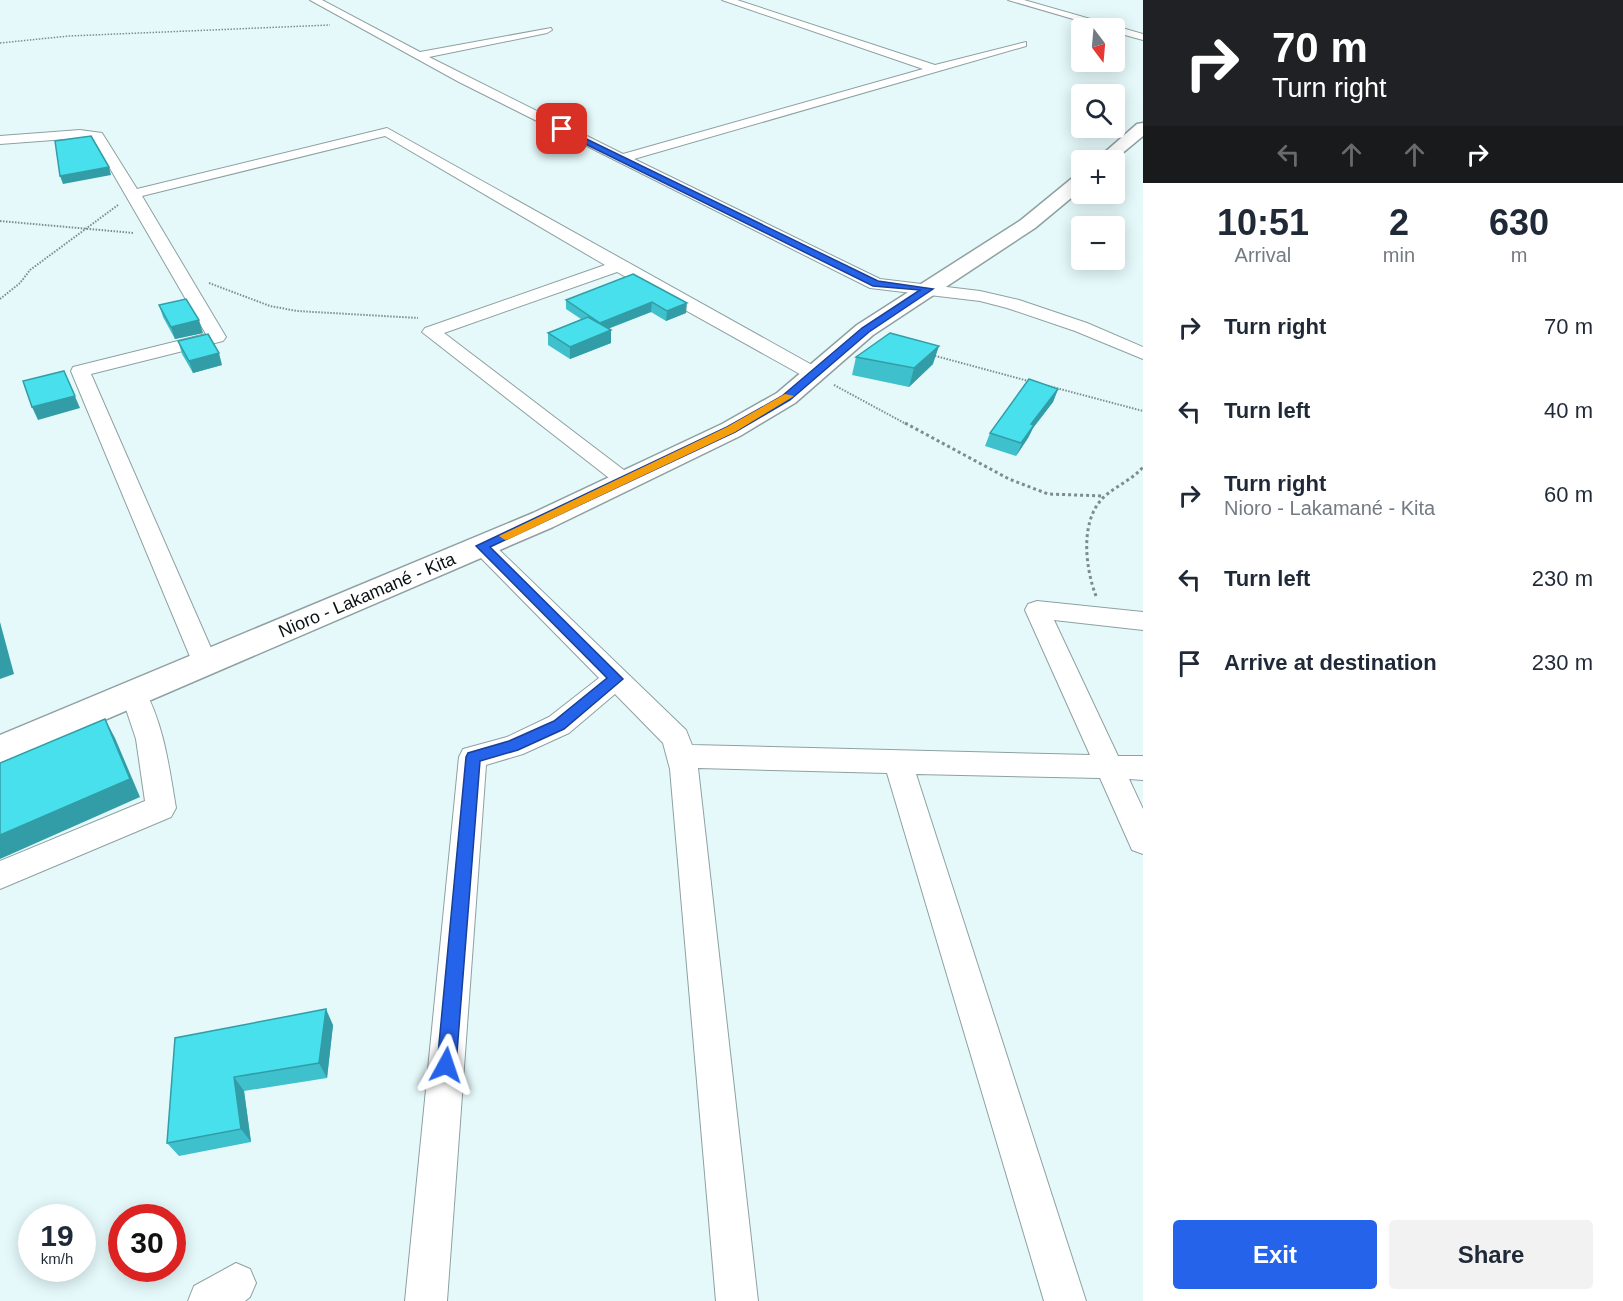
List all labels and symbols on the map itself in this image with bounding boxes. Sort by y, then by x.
north arrow [1071,18,1125,72]
pin [536,103,587,154]
street label: Nioro - Lakamané - Kita [276,548,459,641]
position arrow [414,1033,478,1097]
speed limit sign: 30 [108,1204,186,1282]

